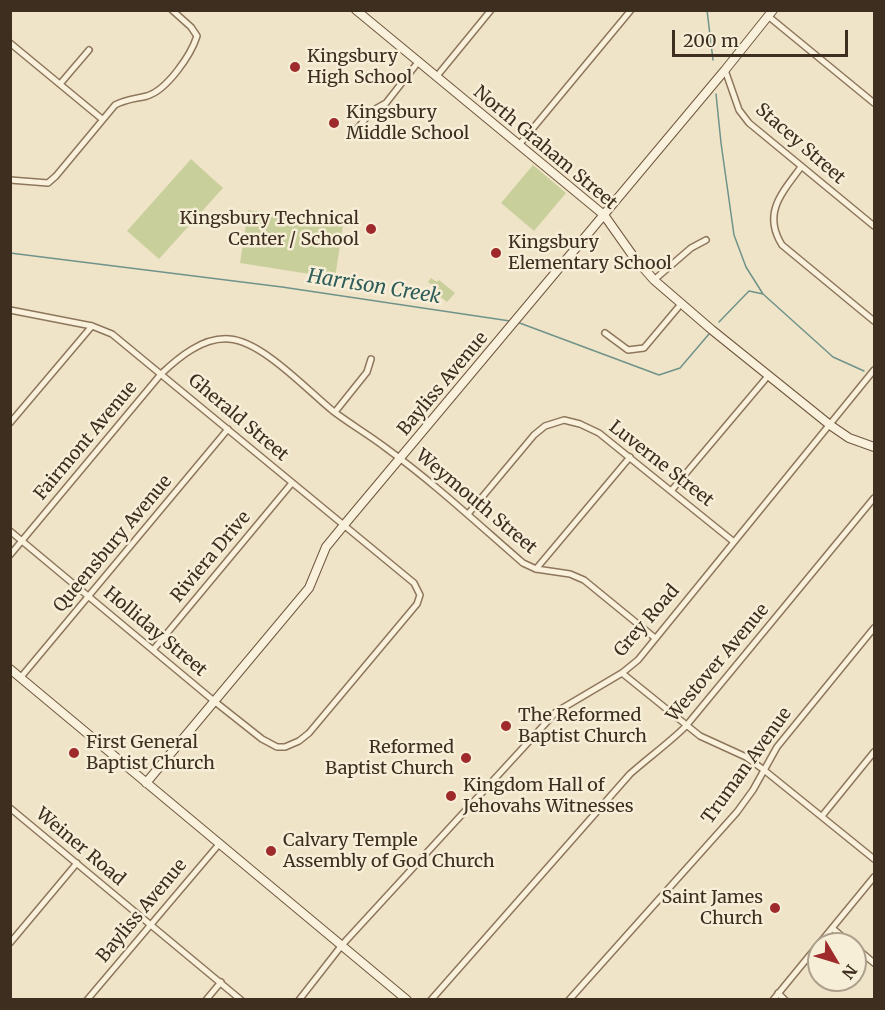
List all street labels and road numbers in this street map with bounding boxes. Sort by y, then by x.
street label: North Graham Street [469,82,621,214]
street label: Stacey Street [751,99,849,189]
street label: Bayliss Avenue [393,328,493,440]
street label: Gherald Street [184,370,292,466]
street label: Fairmont Avenue [30,377,142,505]
street label: Luverne Street [604,416,718,512]
street label: Weymouth Street [411,445,541,559]
street label: Queensbury Avenue [49,471,177,617]
street label: Riviera Drive [167,507,255,607]
street label: Grey Road [610,581,684,661]
street label: Holliday Street [99,583,211,681]
street label: Westover Avenue [662,600,774,726]
street label: Truman Avenue [698,704,796,828]
street label: Weiner Road [31,803,129,891]
street label: Bayliss Avenue [92,855,192,967]

